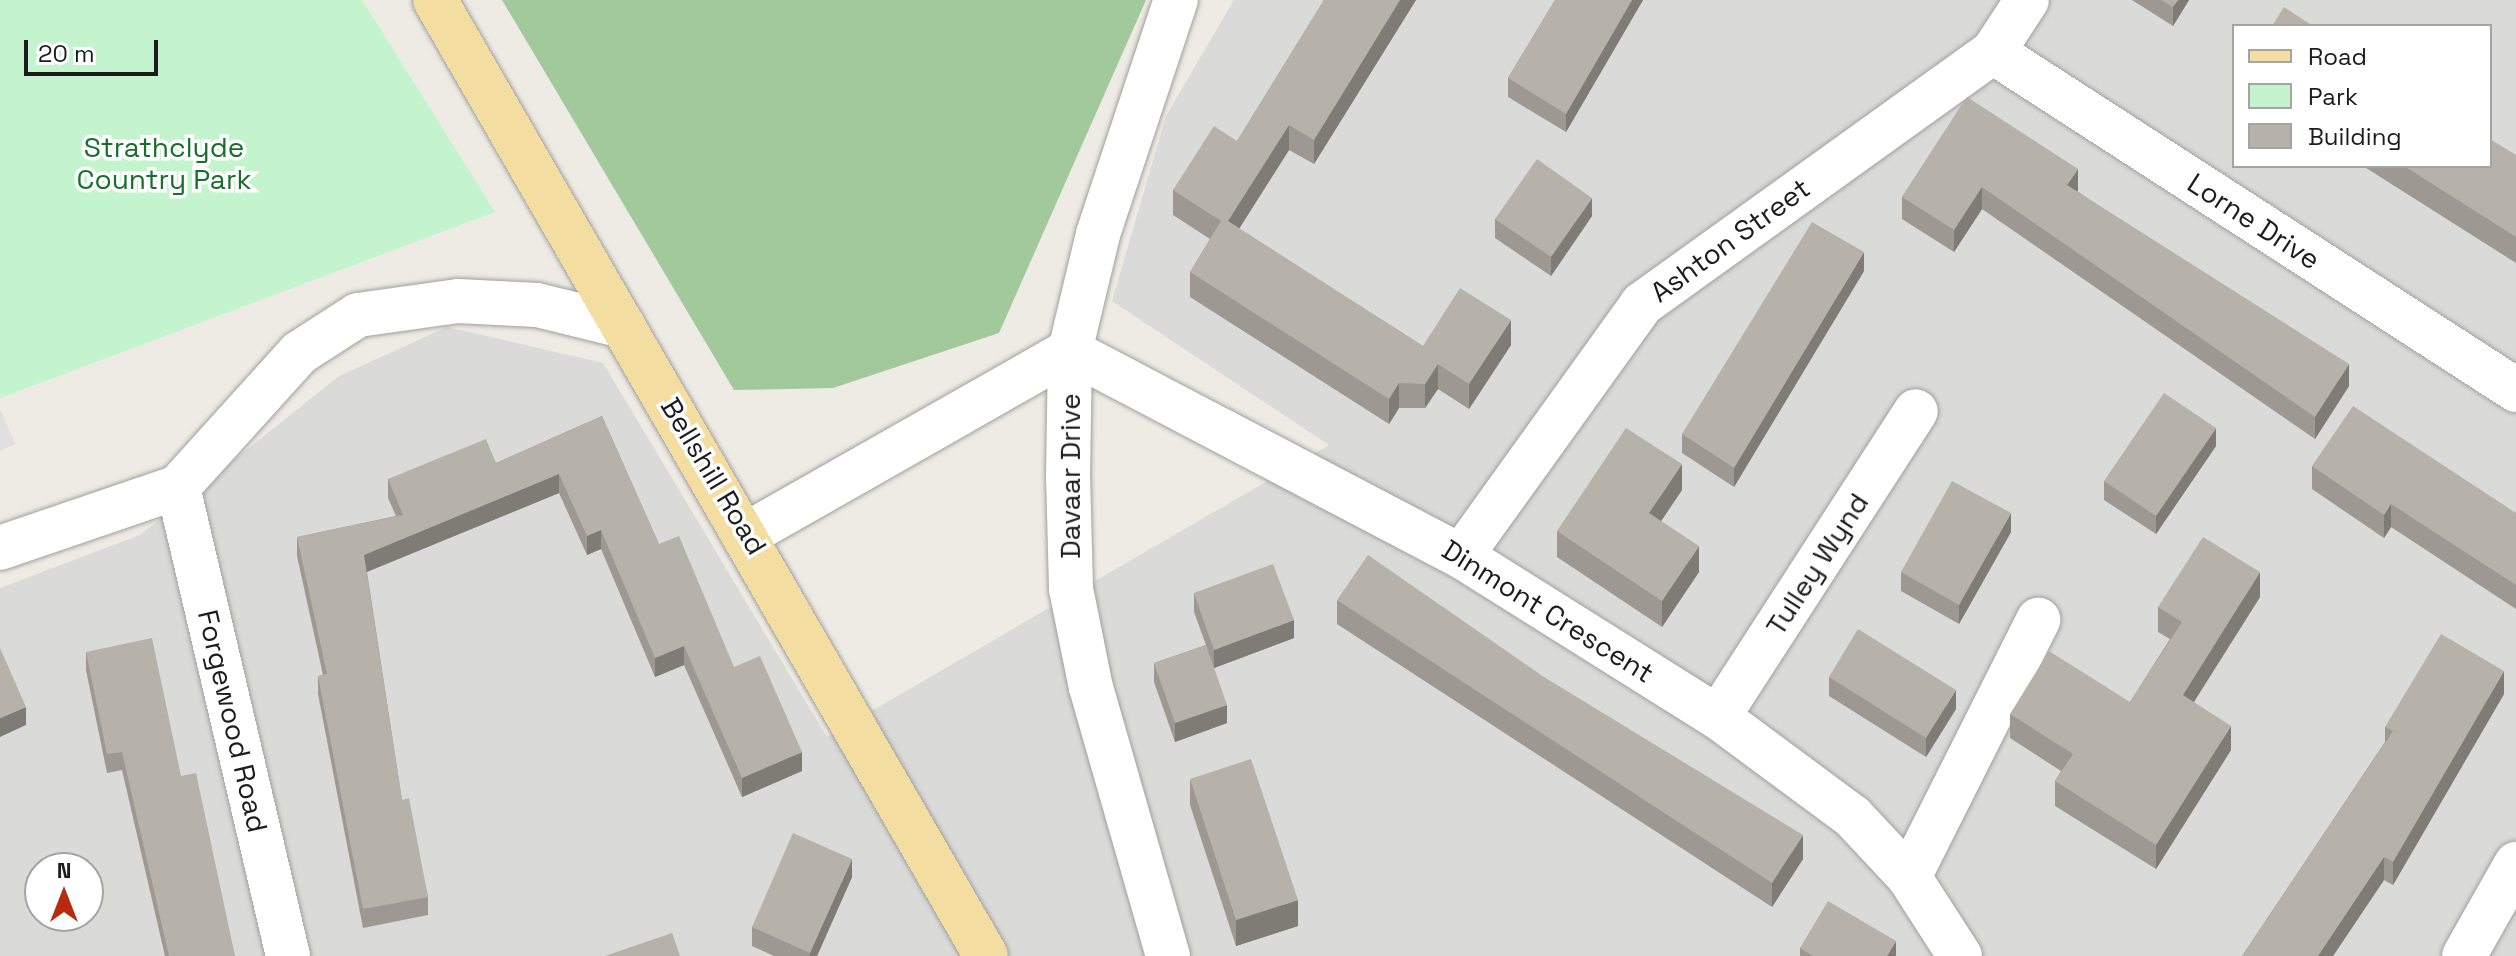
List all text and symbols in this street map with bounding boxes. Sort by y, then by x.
scale bar [28,24,162,74]
legend [2232,24,2492,168]
text: 20 m [38,38,95,69]
text: Road [2308,41,2367,72]
text: Park [2308,81,2358,112]
text: Building [2308,121,2402,152]
park label: Strathclyde Country Park [76,130,252,196]
street label: Lorne Drive [2182,166,2326,276]
street label: Ashton Street [1644,171,1816,309]
street label: Bellshill Road [654,391,774,561]
street label: Davaar Drive [1053,393,1087,559]
street label: Tulley Wynd [1759,487,1875,641]
street label: Dinmont Crescent [1436,532,1660,690]
street label: Forgewood Road [191,606,275,836]
north arrow [24,852,104,932]
text: N [57,856,71,884]

